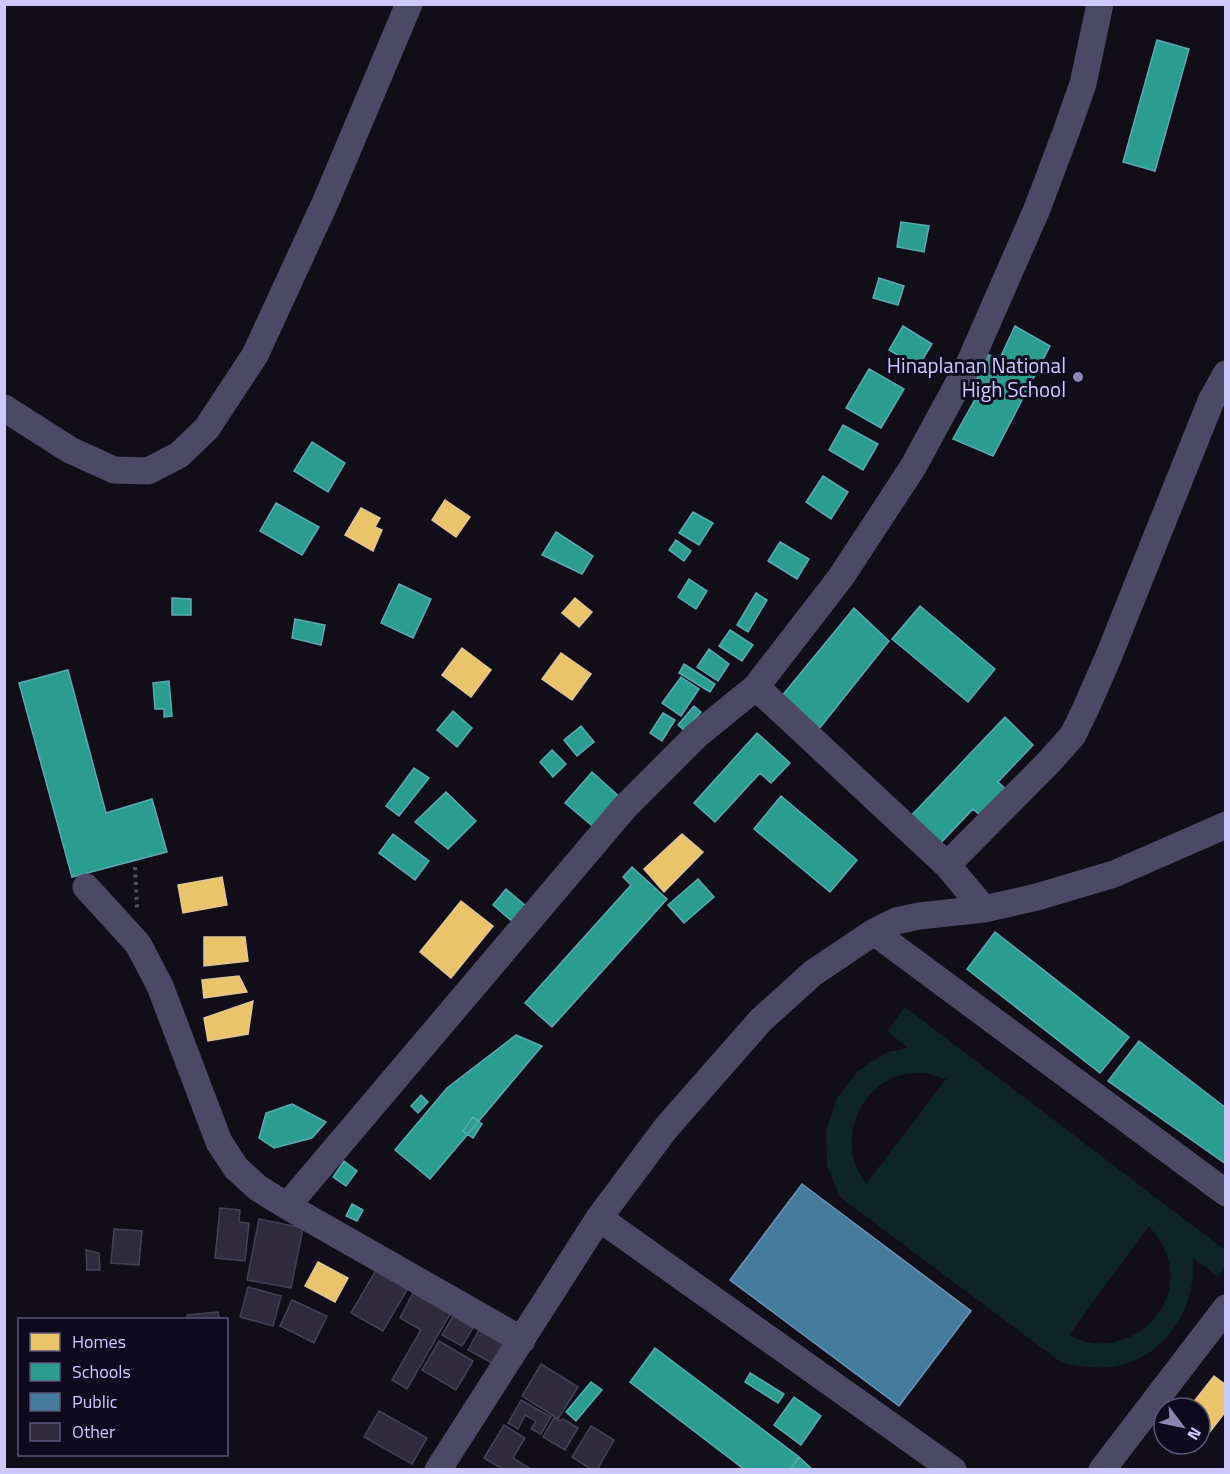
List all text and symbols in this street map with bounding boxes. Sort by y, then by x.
place label: Hinaplanan National High School [887,349,1066,405]
marker: Hinaplanan National High School [1071,370,1085,384]
legend [18,1318,228,1456]
text: Homes [72,1328,126,1355]
text: Schools [72,1358,131,1385]
text: Public [72,1388,118,1415]
north arrow [1152,1396,1212,1456]
text: Other [72,1418,115,1445]
text: N [1182,1423,1208,1445]

